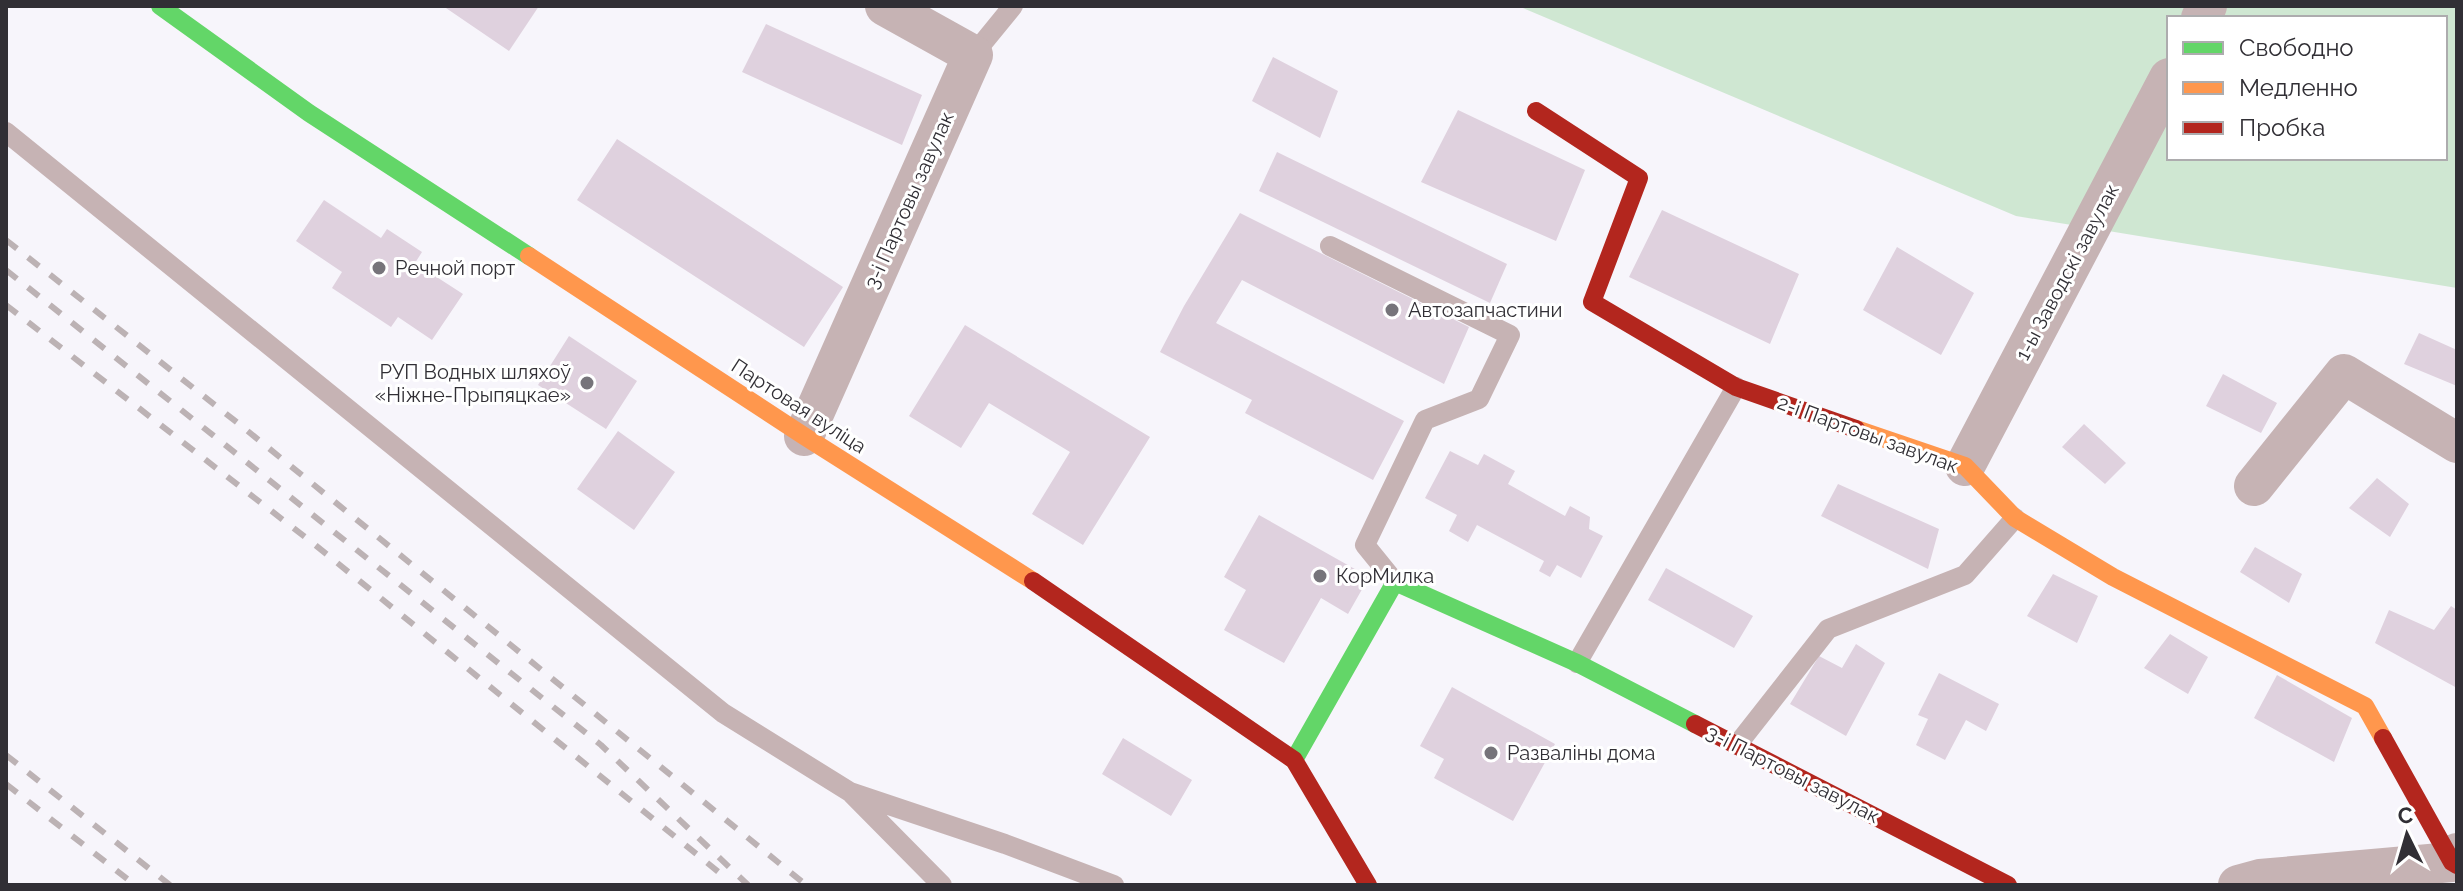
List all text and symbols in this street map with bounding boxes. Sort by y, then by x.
legend [2167,16,2447,160]
text: Свободно [2239,33,2354,62]
text: Медленно [2239,73,2358,102]
street label: 3-і Партовы завулак [859,108,959,292]
text: Пробка [2239,113,2325,142]
street label: 1-ы Заводскі завулак [2010,180,2124,364]
place label: Речной порт [395,256,516,280]
marker: Речной порт [370,259,388,277]
place label: Автозапчастини [1408,298,1562,322]
marker: Автозапчастини [1383,301,1401,319]
street label: Партовая вуліца [727,354,871,458]
place label: РУП Водных шляхоў «Ніжне-Прыпяцкае» [375,360,571,407]
marker: РУП Водных шляхоў «Ніжне-Прыпяцкае» [578,374,596,392]
street label: 2-і Партовы завулак [1774,390,1962,478]
place label: КорМилка [1336,564,1434,588]
marker: КорМилка [1311,567,1329,585]
street label: 3-і Партовы завулак [1702,720,1884,828]
place label: Разваліны дома [1507,741,1656,765]
marker: Разваліны дома [1482,744,1500,762]
north arrow [2367,795,2447,875]
text: С [2397,801,2414,829]

